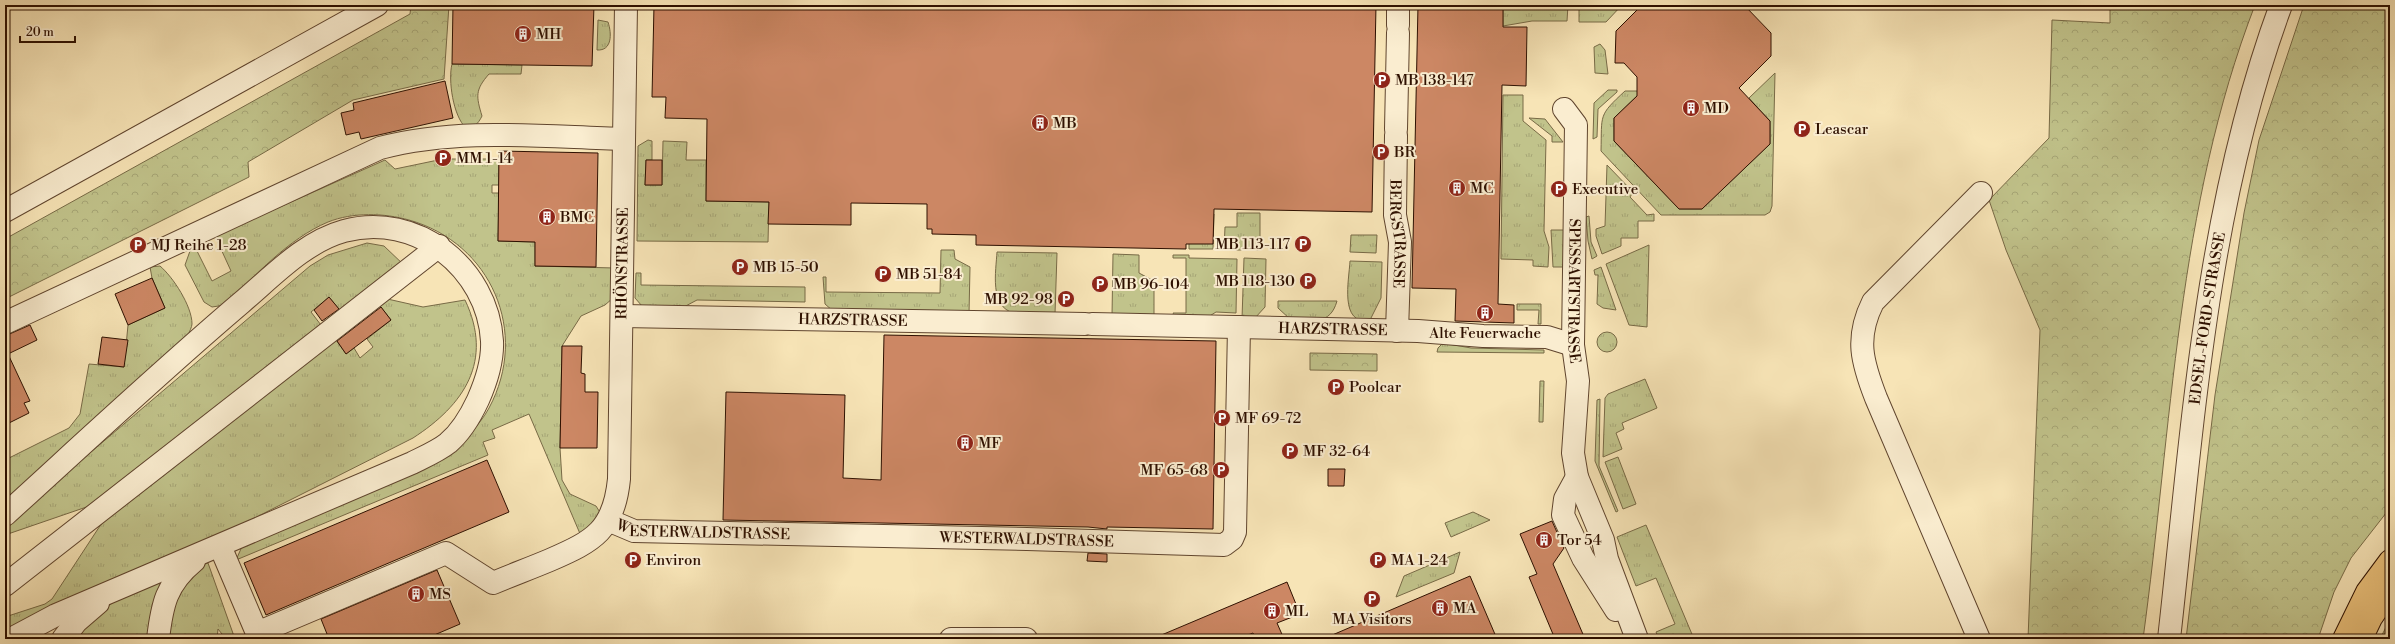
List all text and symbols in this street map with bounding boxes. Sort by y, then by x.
scale bar [20,18,75,44]
building icon: MH [513,24,533,44]
text: 20 m [26,25,54,40]
place label: MH [536,25,561,44]
parking icon: MB 138-147 [1372,70,1392,90]
place label: MB 138-147 [1395,71,1474,90]
building icon: MD [1681,98,1701,118]
place label: MD [1704,99,1729,118]
building icon: MB [1030,113,1050,133]
place label: MB [1053,114,1077,133]
parking icon: Leascar [1792,119,1812,139]
place label: Leascar [1815,120,1869,139]
parking icon: BR [1371,142,1391,162]
place label: BR [1393,143,1416,162]
parking icon: MM 1-14 [433,148,453,168]
place label: MM 1-14 [456,149,513,168]
street label: BERGSTRASSE [1384,178,1409,289]
building icon: MC [1447,178,1467,198]
place label: MC [1470,179,1494,198]
parking icon: Executive [1549,179,1569,199]
place label: Executive [1572,180,1638,199]
building icon: BMC [537,207,557,227]
street label: RHÖNSTRASSE [612,207,633,320]
place label: BMC [559,208,594,227]
street label: SPESSARTSTRASSE [1563,218,1584,365]
street label: EDSEL-FORD-STRASSE [2186,230,2230,406]
parking icon: MB 113-117 [1293,234,1313,254]
parking icon: MJ Reihe 1-28 [128,235,148,255]
place label: MB 113-117 [1215,235,1290,254]
place label: MJ Reihe 1-28 [151,236,247,255]
parking icon: MB 15-50 [730,257,750,277]
place label: MB 15-50 [753,258,819,277]
parking icon: MB 51-84 [873,264,893,284]
place label: MB 51-84 [896,265,962,284]
parking icon: MB 118-130 [1298,271,1318,291]
place label: MB 118-130 [1215,272,1295,291]
parking icon: MB 96-104 [1090,274,1110,294]
place label: MB 96-104 [1113,275,1189,294]
parking icon: MB 92-98 [1056,289,1076,309]
place label: MB 92-98 [984,290,1053,309]
building icon: Alte Feuerwache [1475,303,1495,323]
street label: HARZSTRASSE [798,310,908,331]
street label: HARZSTRASSE [1278,319,1388,340]
place label: Alte Feuerwache [1428,324,1541,343]
parking icon: Poolcar [1326,377,1346,397]
place label: Poolcar [1349,378,1402,397]
parking icon: MF 69-72 [1212,408,1232,428]
place label: MF 69-72 [1235,409,1301,428]
building icon: MF [955,433,975,453]
place label: MF [978,434,1001,453]
parking icon: MF 32-64 [1280,441,1300,461]
place label: MF 32-64 [1303,442,1370,461]
parking icon: MF 65-68 [1211,460,1231,480]
place label: MF 65-68 [1140,461,1208,480]
street label: WESTERWALDSTRASSE [612,515,790,544]
street label: WESTERWALDSTRASSE [938,528,1114,552]
building icon: Tor 54 [1534,530,1554,550]
place label: Tor 54 [1557,531,1602,550]
parking icon: Environ [623,550,643,570]
parking icon: MA 1-24 [1368,550,1388,570]
place label: Environ [646,551,701,570]
place label: MA 1-24 [1391,551,1448,570]
building icon: MS [406,584,426,604]
place label: MS [429,585,451,604]
parking icon: MA Visitors [1362,589,1382,609]
building icon: MA [1430,598,1450,618]
place label: MA [1453,599,1477,618]
building icon: ML [1262,601,1282,621]
place label: ML [1285,602,1308,621]
place label: MA Visitors [1332,610,1412,629]

